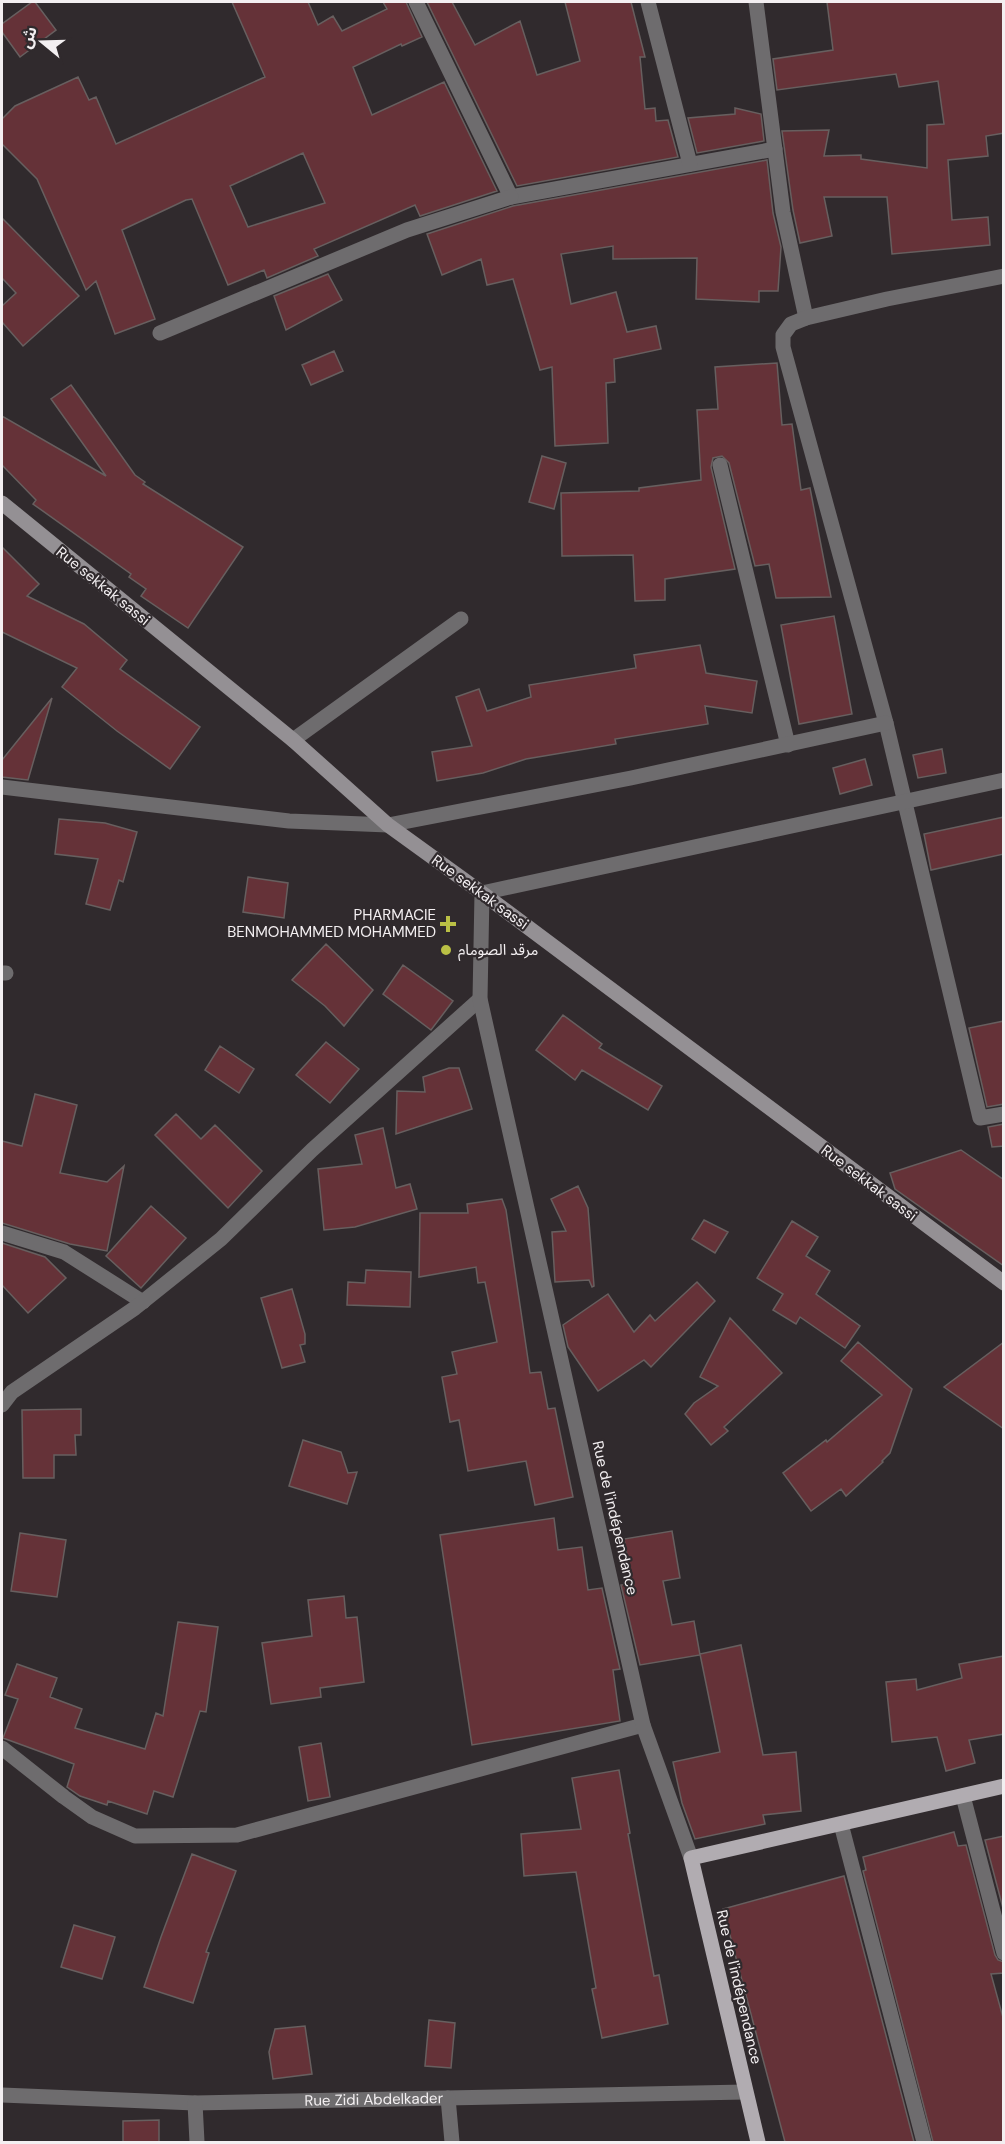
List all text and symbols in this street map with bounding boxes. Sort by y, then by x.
north arrow [12,12,72,72]
text: ش [15,23,42,51]
street label: Rue sekkak sassi [52,542,154,630]
street label: Rue sekkak sassi [428,850,532,934]
place label: PHARMACIE BENMOHAMMED MOHAMMED [227,905,436,942]
marker: PHARMACIE BENMOHAMMED MOHAMMED [441,917,455,931]
place label: مرقد الصومام [458,940,538,961]
marker: مرقد الصومام [439,943,453,957]
street label: Rue sekkak sassi [817,1140,921,1226]
street label: Rue de l'indépendance [588,1439,642,1597]
street label: Rue de l'indépendance [712,1908,766,2066]
street label: Rue Zidi Abdelkader [304,2088,444,2111]

